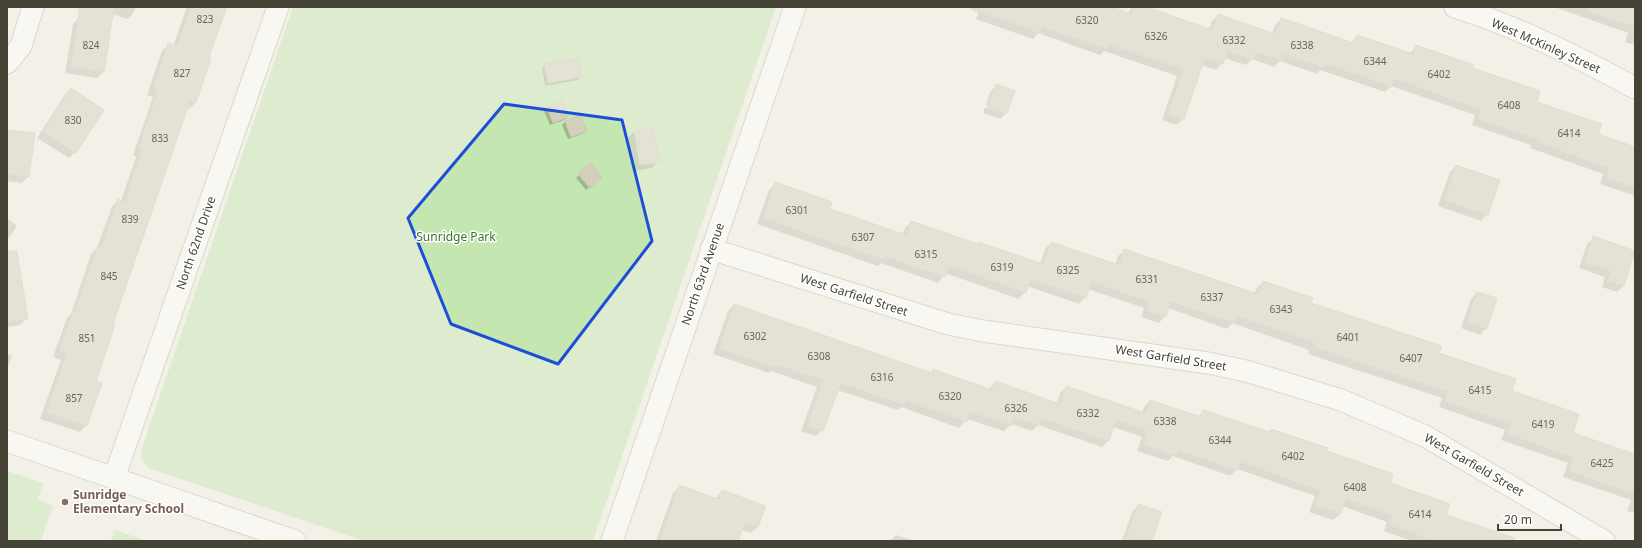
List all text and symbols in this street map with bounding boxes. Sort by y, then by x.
house number: 823 [196,12,214,26]
house number: 6320 [1076,13,1099,27]
street label: West McKinley Street [1489,14,1604,78]
house number: 6326 [1145,29,1168,43]
house number: 6332 [1223,33,1246,47]
house number: 824 [82,38,100,52]
house number: 6338 [1291,38,1314,52]
house number: 6344 [1364,54,1387,68]
house number: 827 [173,66,191,80]
house number: 6402 [1428,67,1451,81]
house number: 6408 [1498,98,1521,112]
house number: 830 [64,113,82,127]
house number: 6414 [1558,126,1581,140]
house number: 833 [151,131,169,145]
street label: North 62nd Drive [172,194,220,292]
house number: 6301 [786,203,808,217]
house number: 839 [121,212,139,226]
street label: North 63rd Avenue [677,220,728,327]
park label: Sunridge Park [416,228,496,245]
house number: 6307 [852,230,875,244]
house number: 6315 [915,247,938,261]
house number: 6319 [991,260,1014,274]
house number: 6325 [1057,263,1080,277]
house number: 845 [100,269,118,283]
street label: West Garfield Street [798,269,911,320]
house number: 6331 [1136,272,1158,286]
house number: 6337 [1201,290,1224,304]
house number: 6343 [1270,302,1293,316]
house number: 6302 [744,329,767,343]
house number: 6401 [1337,330,1359,344]
house number: 851 [78,331,96,345]
street label: West Garfield Street [1114,340,1229,375]
house number: 6308 [808,349,831,363]
house number: 6407 [1400,351,1423,365]
house number: 6316 [871,370,894,384]
house number: 6415 [1469,383,1492,397]
house number: 6320 [939,389,962,403]
house number: 857 [65,391,83,405]
house number: 6326 [1005,401,1028,415]
house number: 6332 [1077,406,1100,420]
house number: 6338 [1154,414,1177,428]
house number: 6419 [1532,417,1555,431]
street label: West Garfield Street [1421,429,1528,500]
house number: 6344 [1209,433,1232,447]
house number: 6402 [1282,449,1305,463]
house number: 6425 [1591,456,1614,470]
house number: 6408 [1344,480,1367,494]
place label: Sunridge Elementary School [73,486,184,517]
marker: Sunridge Elementary School [60,497,70,507]
scale bar [1498,506,1561,532]
house number: 6414 [1409,507,1432,521]
text: 20 m [1504,511,1532,528]

